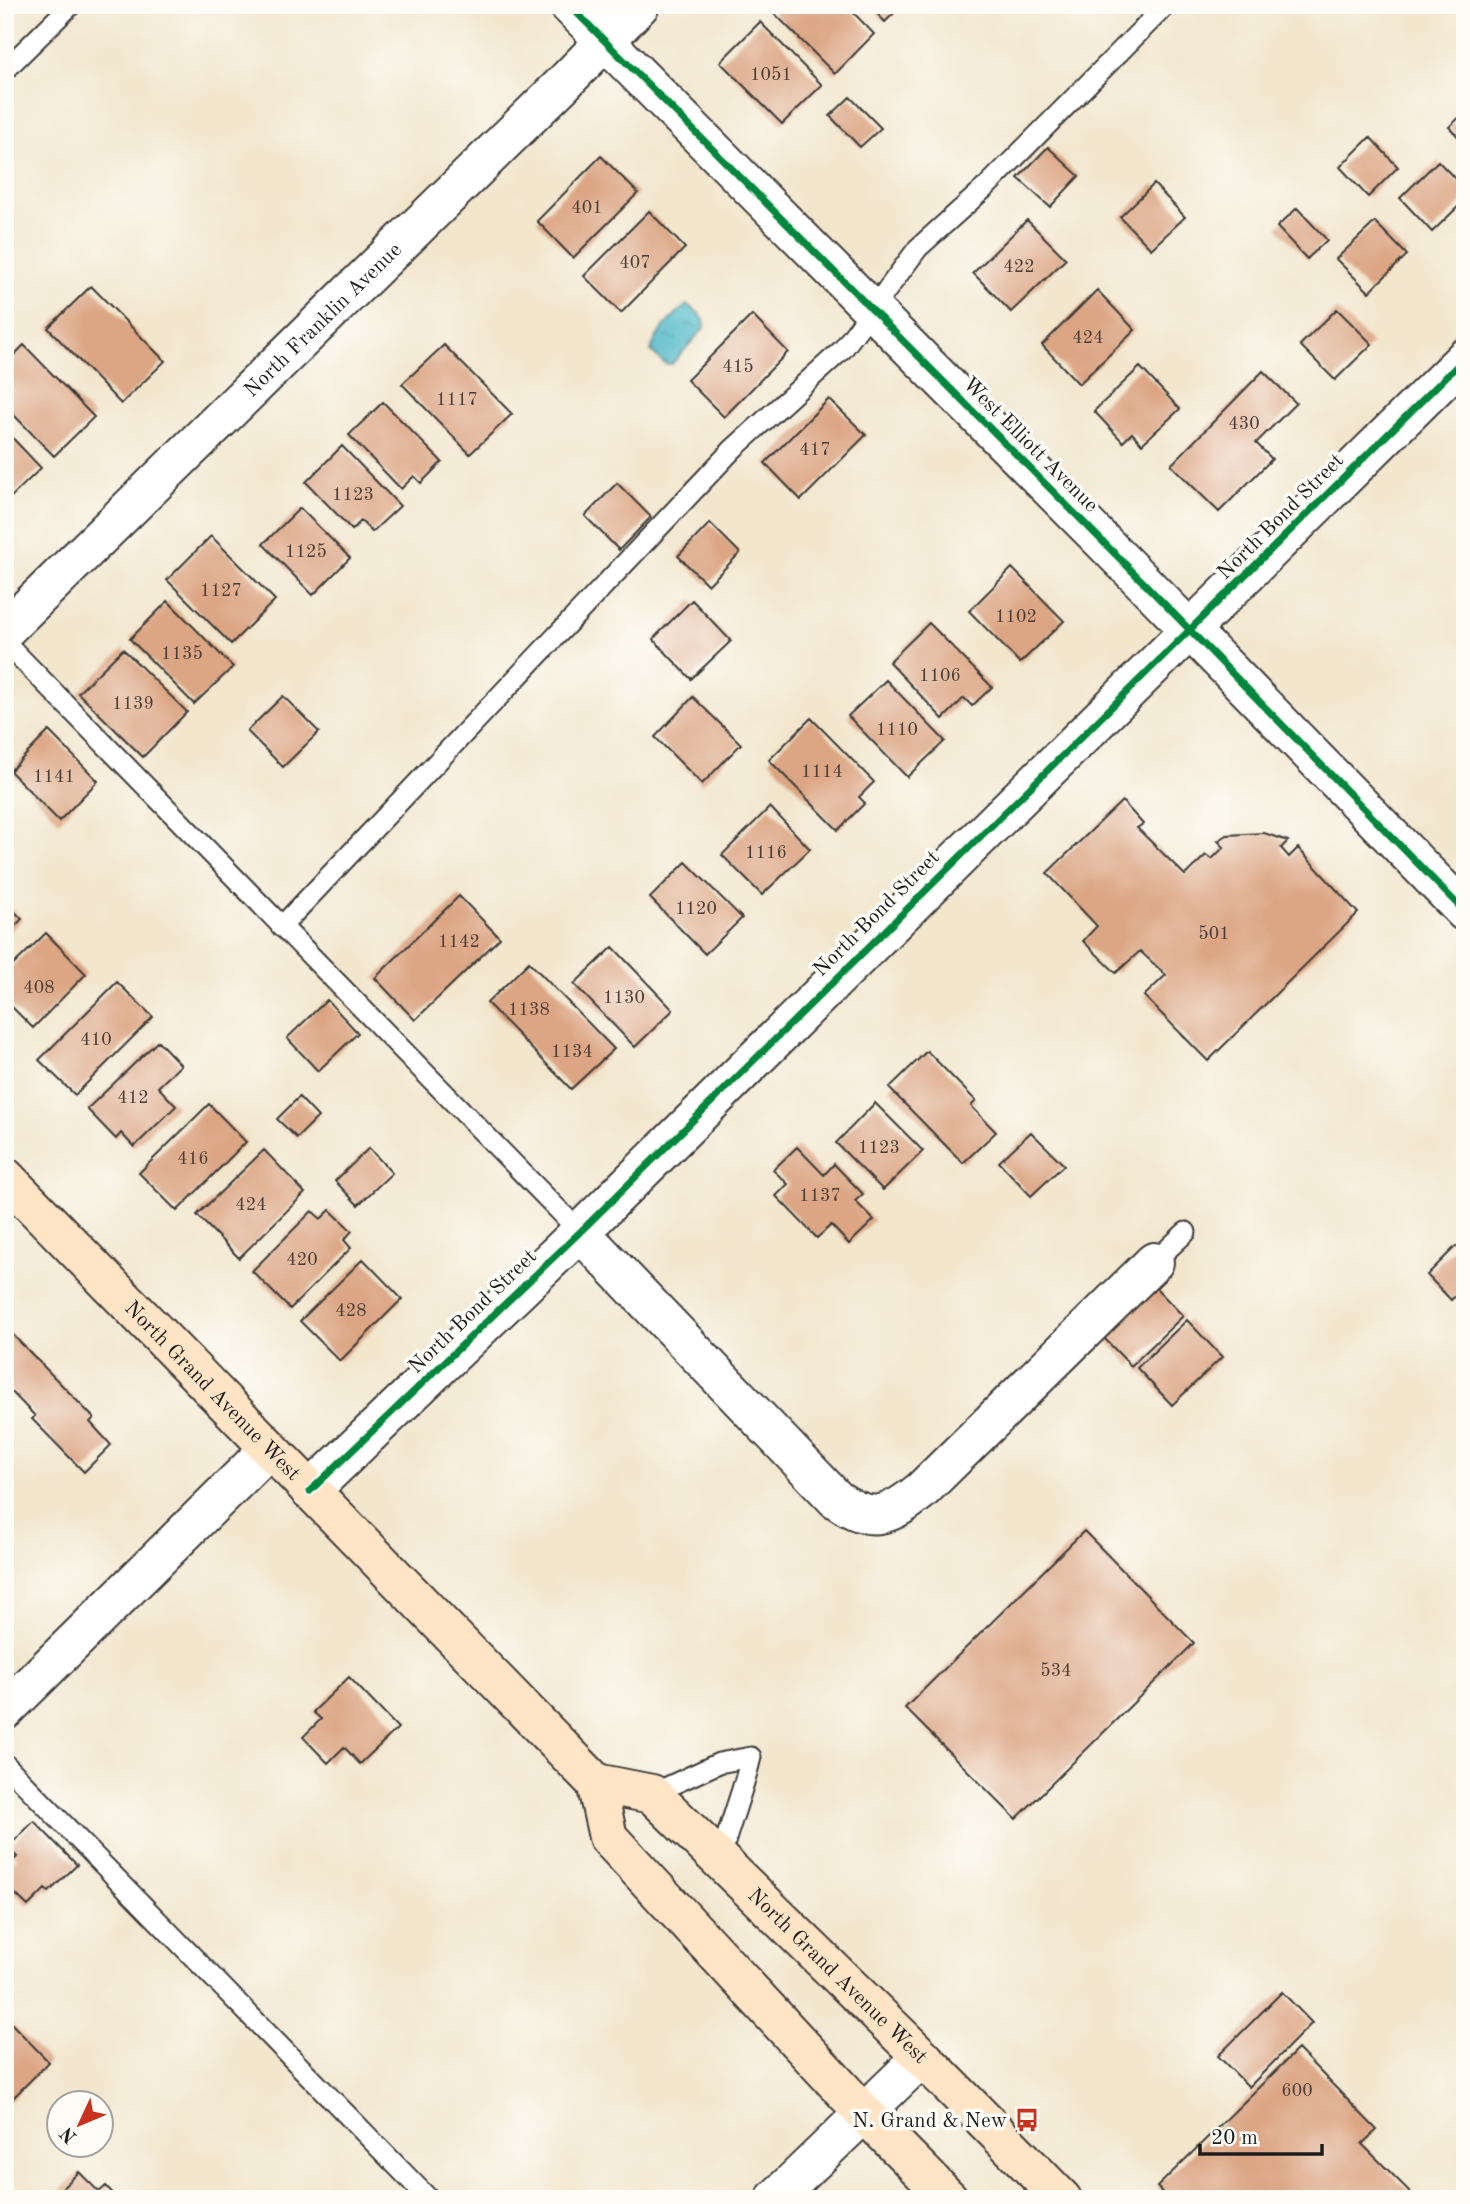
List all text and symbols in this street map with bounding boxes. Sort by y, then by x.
house number: 1051 [750,66,792,84]
house number: 401 [571,199,603,217]
street label: North Franklin Avenue [241,239,406,402]
house number: 407 [619,254,651,272]
house number: 422 [1003,258,1035,276]
house number: 424 [1072,329,1104,347]
house number: 415 [722,358,754,376]
street label: West Elliott Avenue [958,373,1102,517]
house number: 1117 [436,391,478,409]
house number: 430 [1228,415,1260,433]
house number: 417 [799,441,831,459]
street label: North Bond Street [1214,450,1348,584]
house number: 1123 [332,486,374,504]
house number: 1125 [285,543,327,561]
house number: 1127 [200,582,242,600]
house number: 1102 [995,608,1037,626]
house number: 1135 [161,645,203,663]
house number: 1106 [919,667,961,685]
house number: 1139 [112,695,154,713]
house number: 1110 [876,721,918,739]
house number: 1114 [801,763,843,781]
house number: 1141 [33,768,75,786]
house number: 1116 [745,844,787,862]
street label: North Bond Street [810,847,944,981]
house number: 1120 [675,900,717,918]
house number: 501 [1198,925,1230,943]
house number: 1142 [438,933,480,951]
house number: 408 [23,979,55,997]
house number: 1130 [603,989,645,1007]
house number: 1138 [508,1001,550,1019]
house number: 410 [80,1031,112,1049]
house number: 1134 [551,1043,593,1061]
house number: 412 [117,1089,149,1107]
house number: 1123 [858,1139,900,1157]
house number: 416 [177,1150,209,1168]
house number: 1137 [799,1187,841,1205]
house number: 424 [235,1196,267,1214]
street label: North Bond Street [405,1246,541,1378]
house number: 420 [286,1251,318,1269]
street label: North Grand Avenue West [120,1298,304,1485]
house number: 428 [335,1302,367,1320]
house number: 534 [1040,1662,1072,1680]
street label: North Grand Avenue West [743,1885,931,2068]
house number: 600 [1281,2082,1313,2100]
north arrow [46,2088,116,2158]
bus stop icon: N. Grand & New [1013,2106,1041,2134]
place label: N. Grand & New [852,2111,1007,2132]
scale bar [1200,2113,1323,2157]
text: N [57,2122,81,2146]
text: 20 m [1211,2128,1258,2149]

